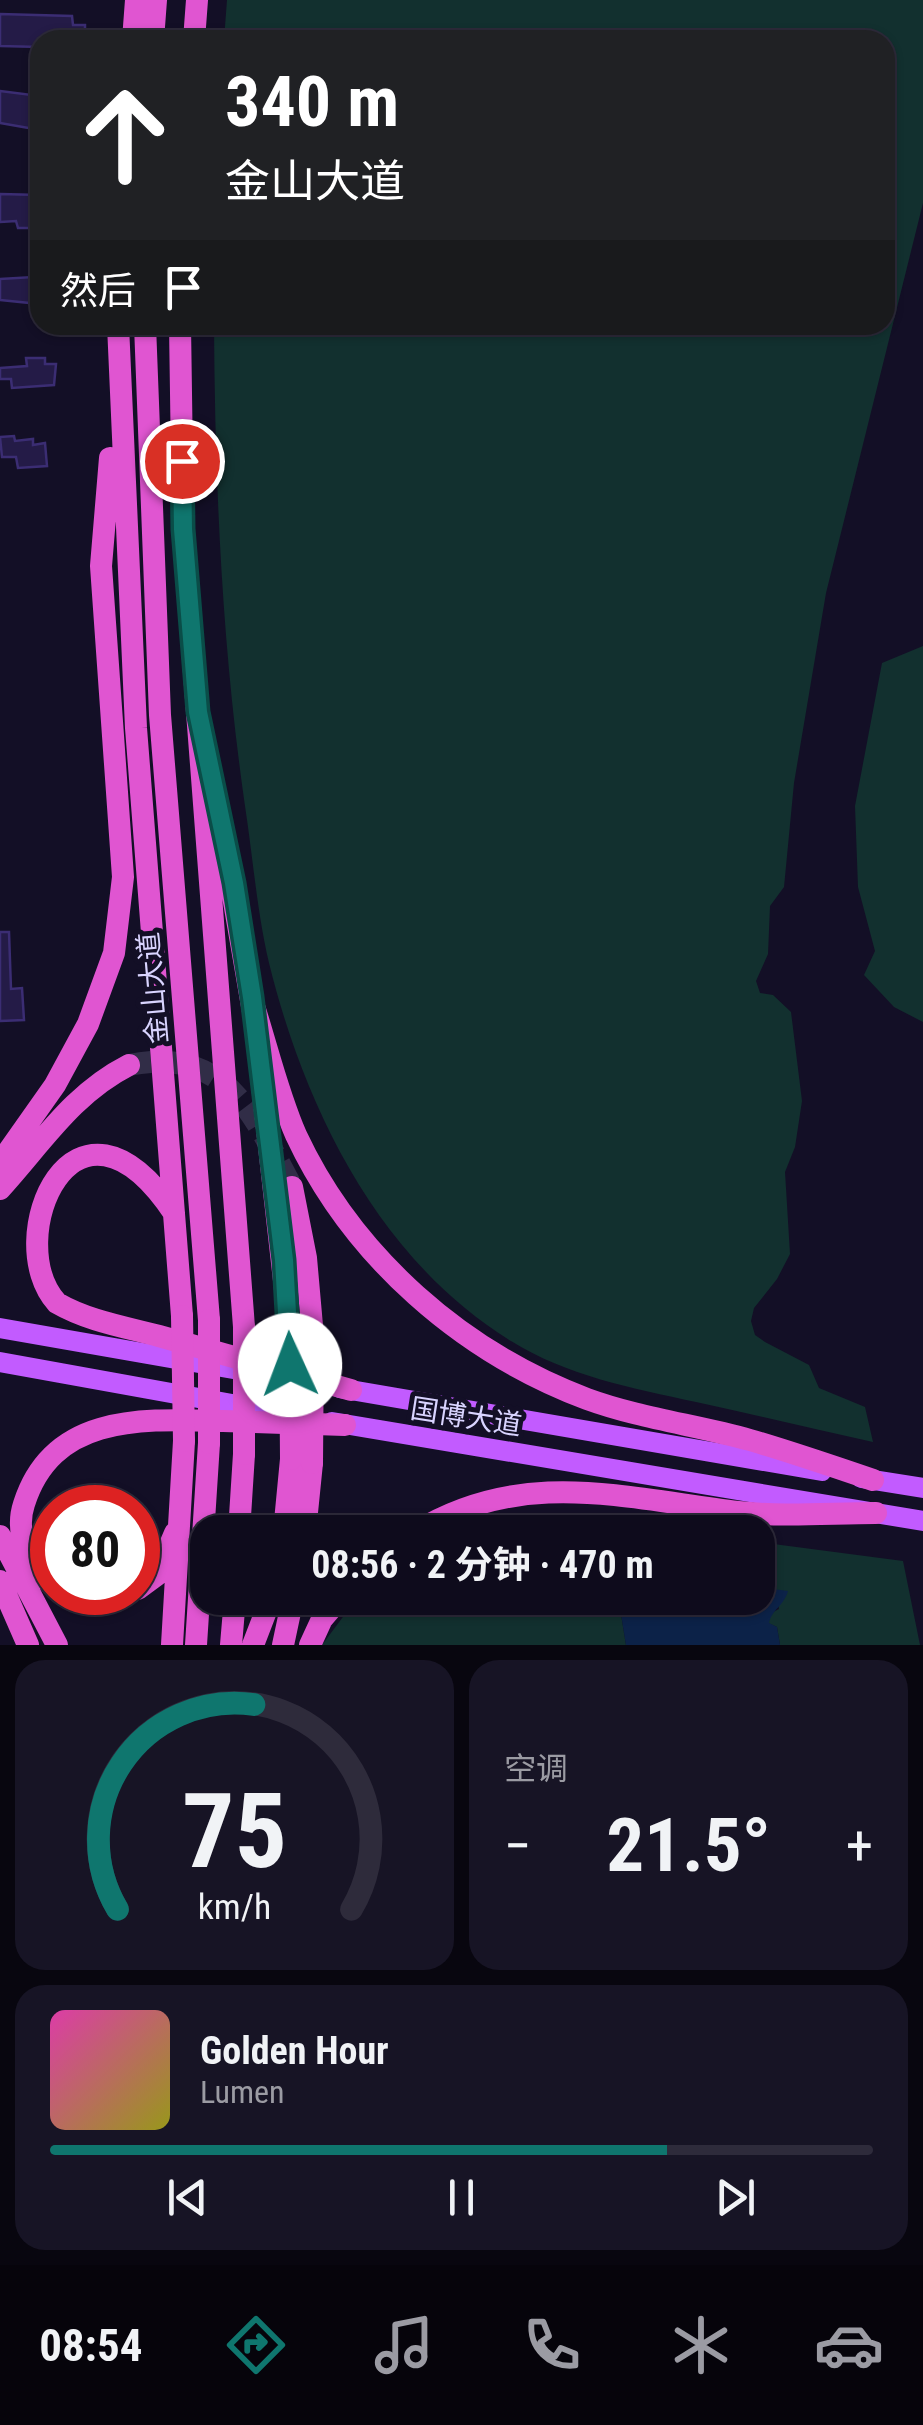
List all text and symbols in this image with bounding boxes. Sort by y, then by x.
text: 340 m [225,61,399,143]
icon: ahead [60,70,190,200]
text: 金山大道 [225,155,405,208]
icon: arrive [156,260,211,315]
text: 然后 [60,269,136,313]
pin [140,419,225,504]
icon: arrive [155,434,210,489]
street label: 金山大道 [132,931,174,1045]
position arrow [238,1313,342,1417]
street label: 国博大道 [408,1392,524,1442]
speed limit sign: 80 [30,1485,160,1615]
text: 08:56 · 2 分钟 · 470 m [311,1543,654,1587]
text: 空调 [504,1750,568,1788]
text: 75 [182,1771,287,1892]
text: 21.5° [606,1801,771,1889]
text: − [504,1814,532,1878]
text: + [846,1814,873,1878]
text: km/h [198,1886,271,1928]
text: Golden Hour [200,2029,389,2073]
text: Lumen [200,2073,285,2111]
icon: previous [160,2170,215,2225]
icon: pause [434,2170,489,2225]
icon: next [708,2170,763,2225]
icon: directions [221,2310,291,2380]
icon: music [369,2310,439,2380]
icon: phone [517,2310,587,2380]
icon: climate [666,2310,736,2380]
icon: car [814,2310,884,2380]
text: 08:54 [39,2319,142,2372]

